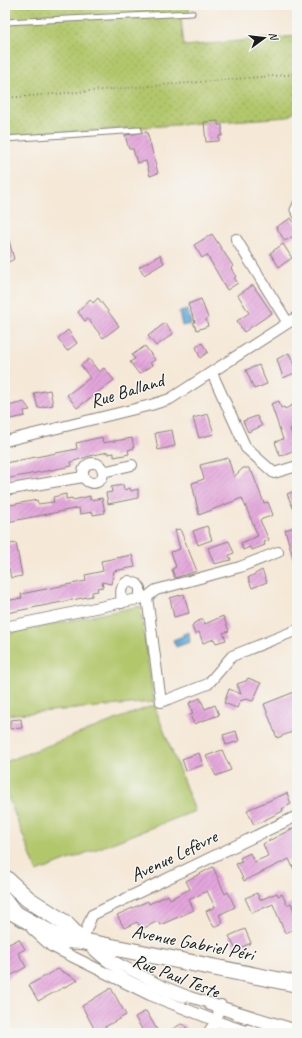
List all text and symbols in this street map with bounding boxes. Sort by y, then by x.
north arrow [244,18,284,58]
text: N [266,30,282,43]
street label: Rue Balland [87,367,170,414]
street label: Avenue Lefèvre [127,824,223,887]
street label: Avenue Gabriel Péri [130,919,259,967]
street label: Rue Paul Teste [129,949,224,1004]

